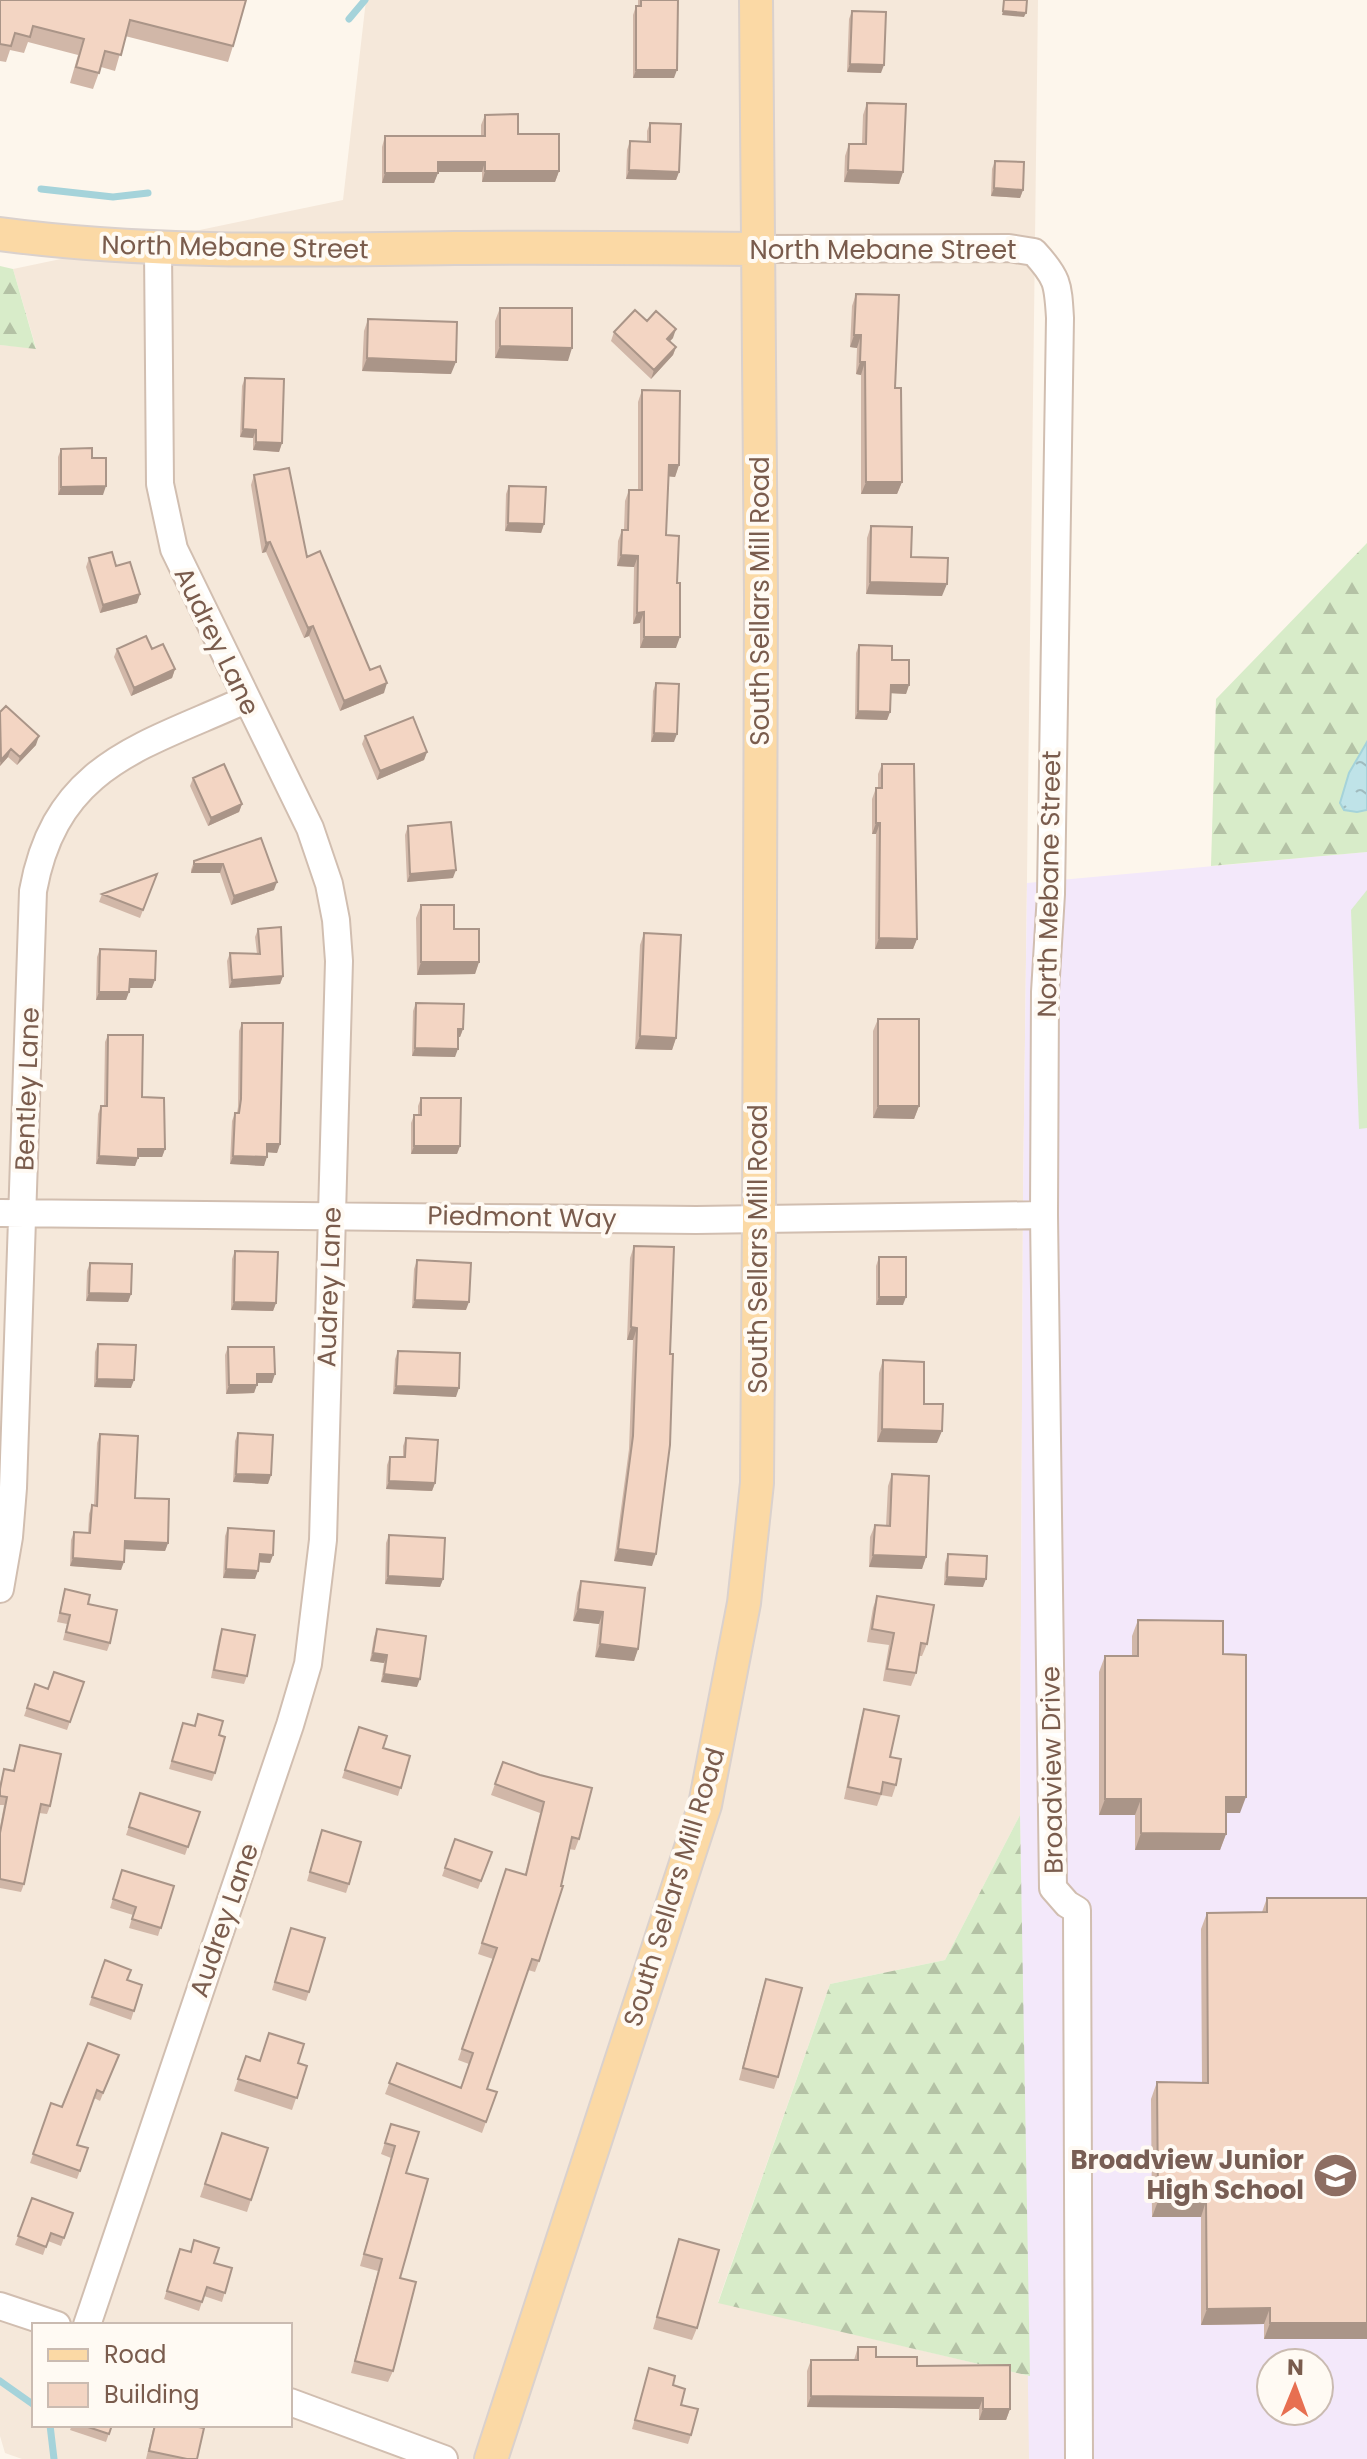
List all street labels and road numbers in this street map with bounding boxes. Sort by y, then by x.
street label: North Mebane Street [101,227,369,267]
street label: North Mebane Street [749,232,1017,268]
street label: South Sellars Mill Road [742,456,778,746]
street label: Audrey Lane [166,561,268,721]
street label: North Mebane Street [1029,750,1069,1018]
street label: Bentley Lane [6,1007,48,1171]
street label: South Sellars Mill Road [740,1104,776,1394]
street label: Piedmont Way [427,1197,617,1237]
street label: Audrey Lane [308,1206,350,1368]
street label: Broadview Drive [1032,1666,1072,1874]
street label: South Sellars Mill Road [614,1743,734,2031]
street label: Audrey Lane [181,1838,267,2002]

